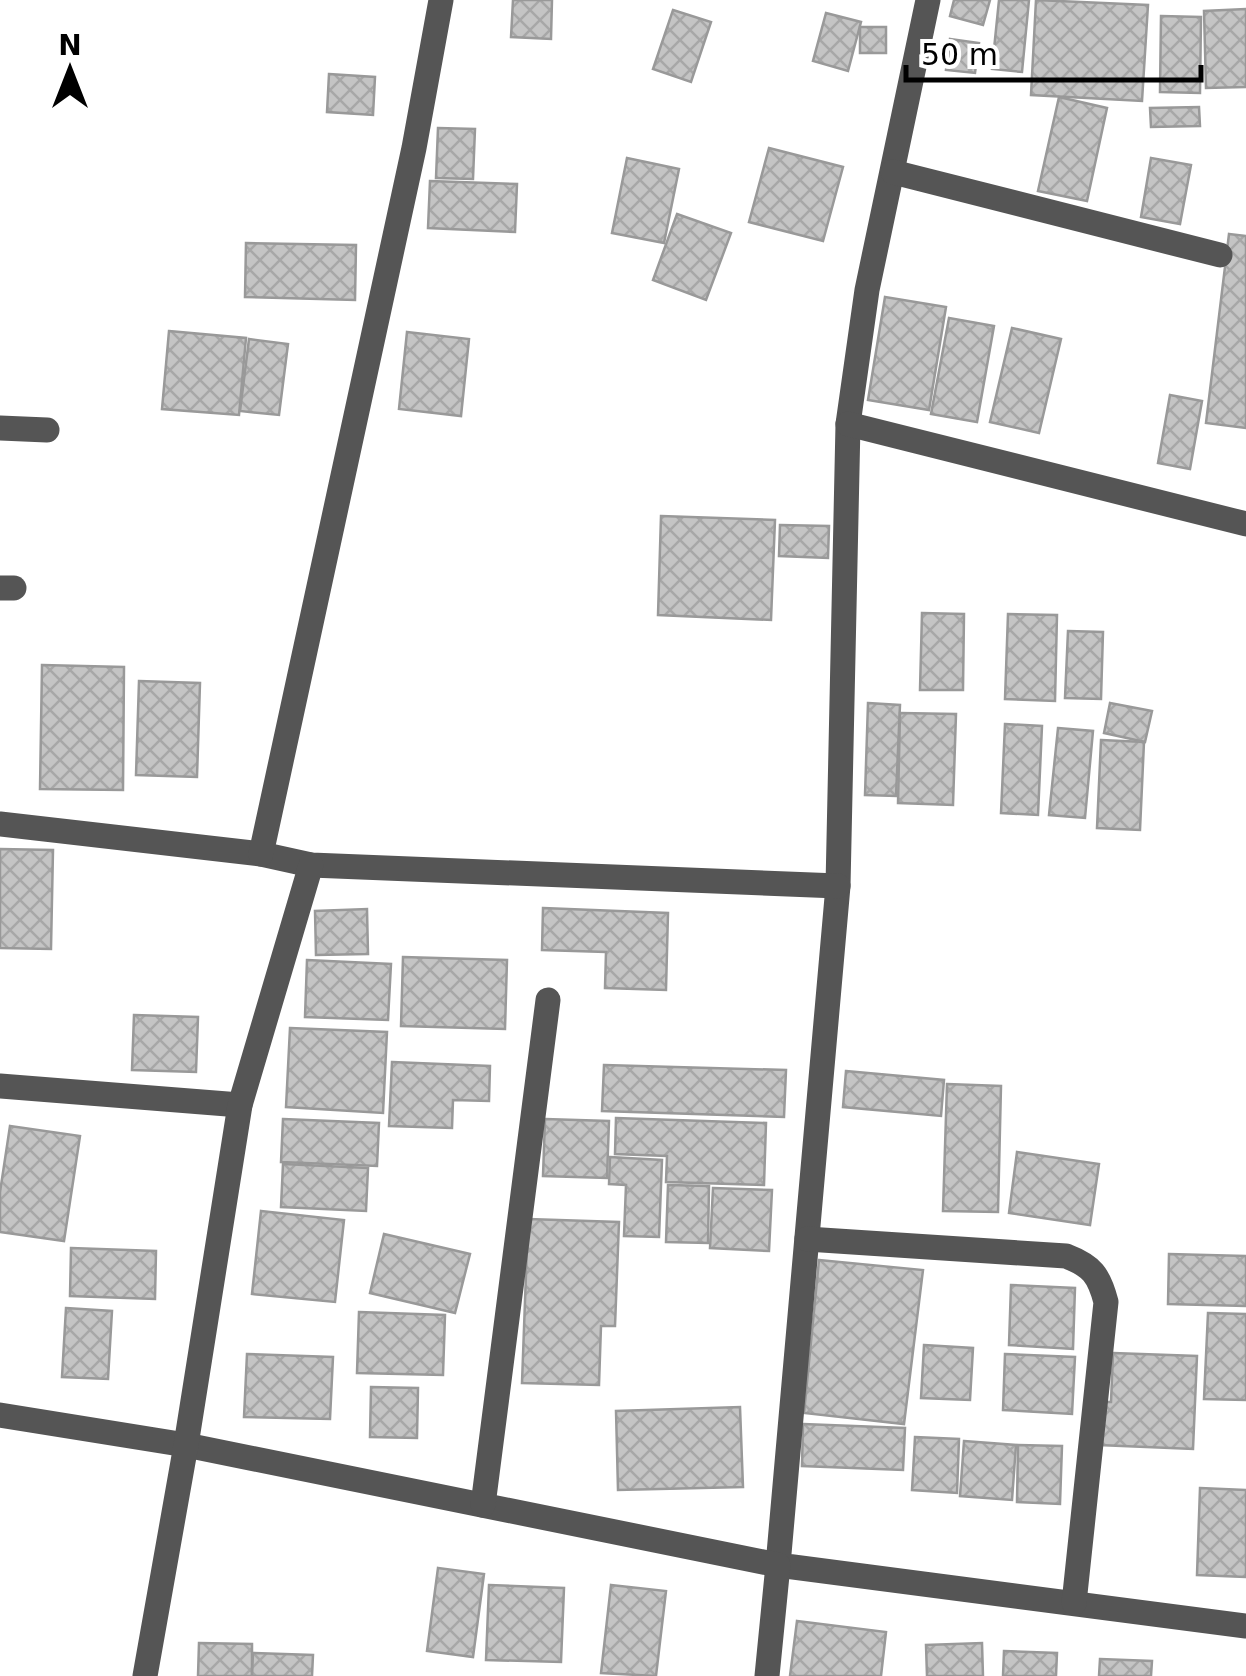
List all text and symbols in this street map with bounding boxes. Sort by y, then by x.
north arrow [20,20,120,120]
scale bar [906,20,1201,82]
text: N [58,29,82,62]
text: 50 m [921,37,998,72]

